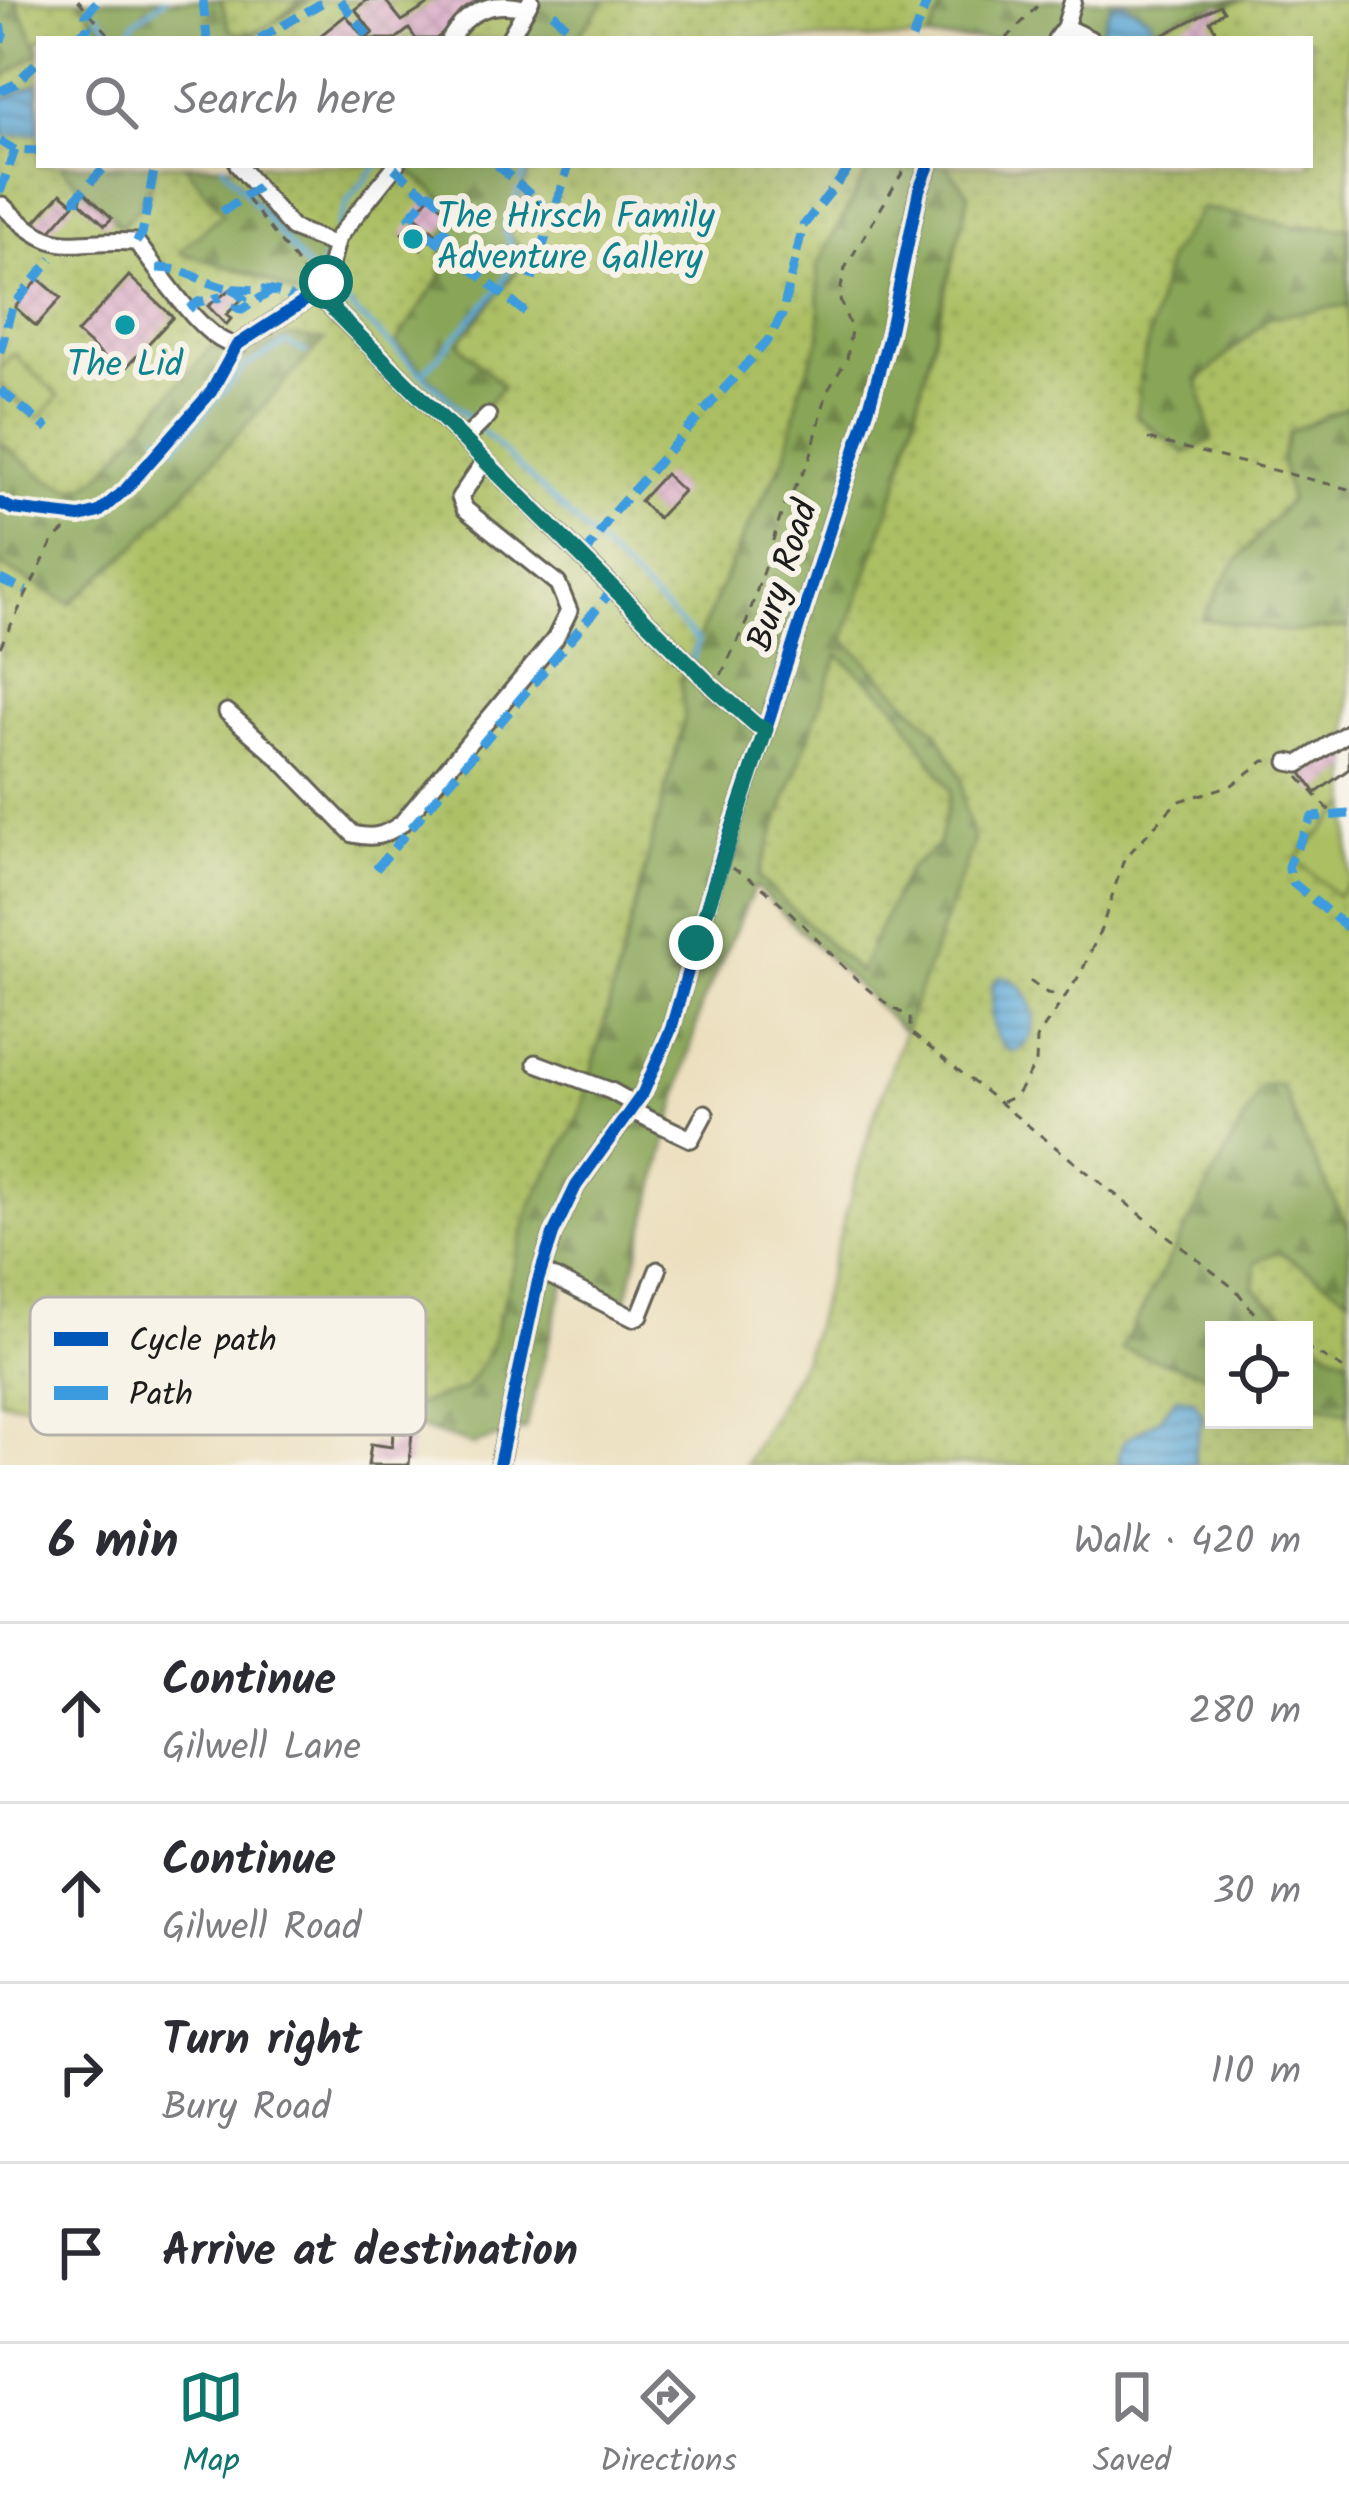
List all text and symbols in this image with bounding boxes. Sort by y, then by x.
search box [36,36,1313,168]
text: Search here [174,66,396,138]
icon: search [78,69,144,135]
place label: The Hirsch Family Adventure Gallery [437,190,716,288]
marker: The Hirsch Family Adventure Gallery [400,226,426,252]
route start [299,255,353,309]
marker: The Lid [112,312,138,338]
place label: The Lid [67,338,184,395]
street label: Bury Road [733,492,835,659]
route end [669,916,723,970]
legend [30,1297,426,1435]
text: Cycle path [129,1316,277,1369]
map controls [1205,1321,1313,1429]
button: locate [1205,1321,1313,1429]
text: Path [129,1370,193,1423]
text: 6 min [48,1503,179,1584]
text: Walk · 420 m [1074,1512,1301,1574]
text: Continue [162,1646,336,1718]
icon: ahead [48,1680,114,1746]
text: 280 m [1189,1682,1301,1744]
text: Gilwell Lane [162,1718,361,1780]
text: Continue [162,1826,336,1898]
icon: ahead [48,1860,114,1926]
text: 30 m [1213,1862,1301,1924]
text: Gilwell Road [162,1898,361,1960]
text: Turn right [162,2006,362,2078]
icon: right [48,2040,114,2106]
text: 110 m [1210,2042,1301,2104]
text: Bury Road [162,2078,331,2140]
text: Arrive at destination [162,2217,578,2289]
icon: arrive [48,2220,114,2286]
tab: Map [178,2364,244,2489]
tab: Directions [600,2364,737,2489]
tab: Saved [1093,2364,1171,2489]

